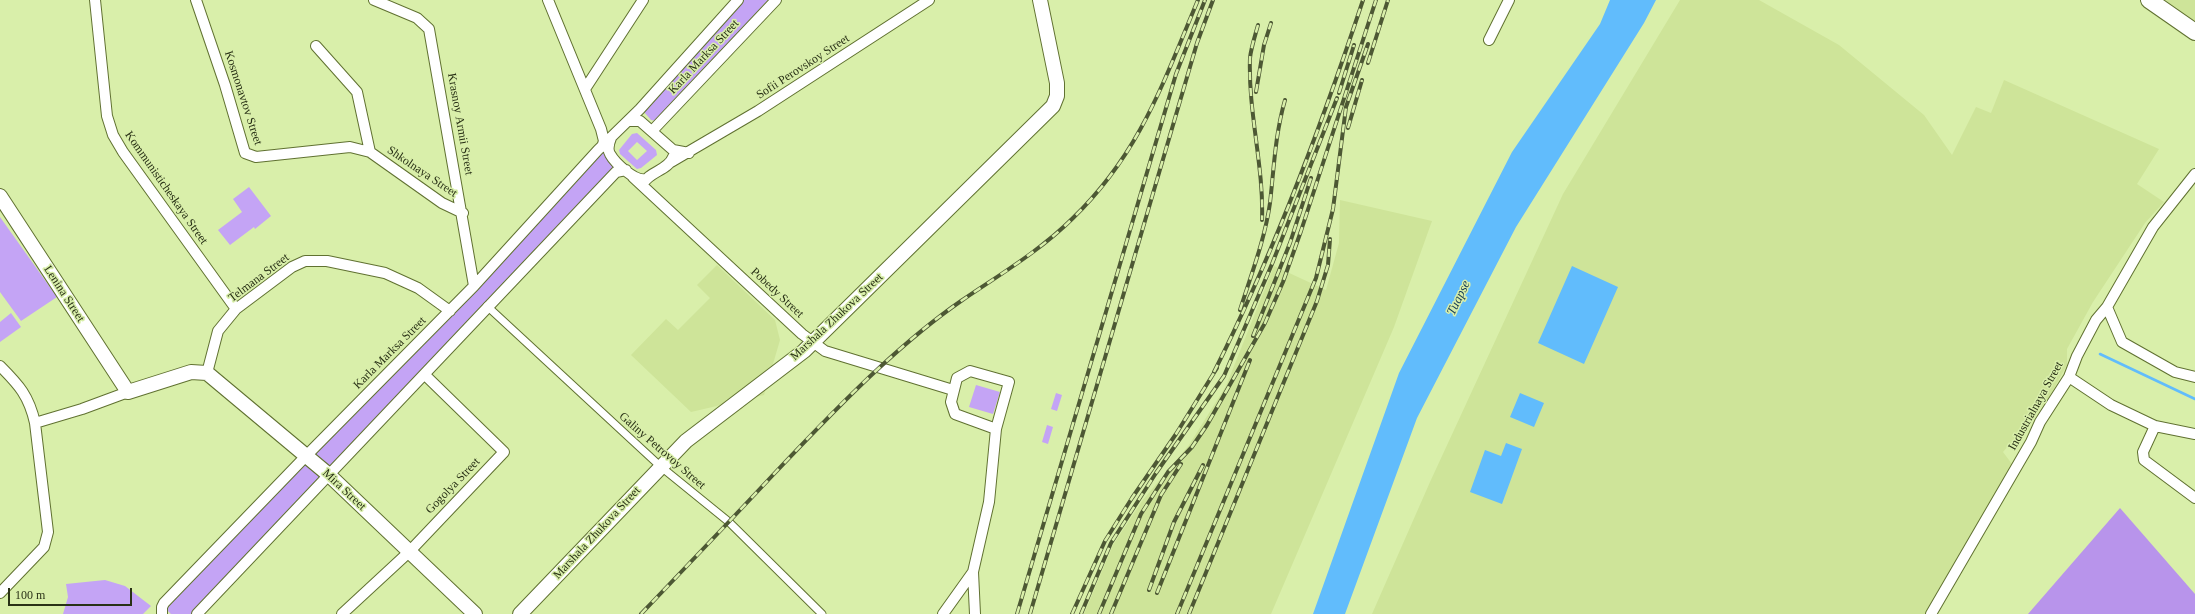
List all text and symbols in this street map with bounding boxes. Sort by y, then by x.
street label: Karla Marksa Street [666,17,742,97]
street label: Sofii Perovskoy Street [754,32,852,102]
street label: Kosmonavtov Street [221,49,265,147]
street label: Krasnoy Armii Street [444,72,476,176]
street label: Kommunisticheskaya Street [121,129,211,247]
street label: Shkolnaya Street [384,143,460,201]
street label: Telmana Street [226,251,292,305]
street label: Lenina Street [40,263,88,325]
street label: Pobedy Street [748,265,806,321]
street label: Marshala Zhukova Street [788,270,886,364]
water label: Tuapse [1444,278,1474,318]
street label: Karla Marksa Street [351,314,429,392]
street label: Industrialnaya Street [2006,359,2066,453]
street label: Galiny Petrovoy Street [616,409,708,493]
street label: Gogolya Street [423,455,483,517]
street label: Mira Street [319,466,369,514]
street label: Marshala Zhukova Street [550,484,644,582]
scale bar [10,580,134,606]
text: 100 m [15,588,45,602]

